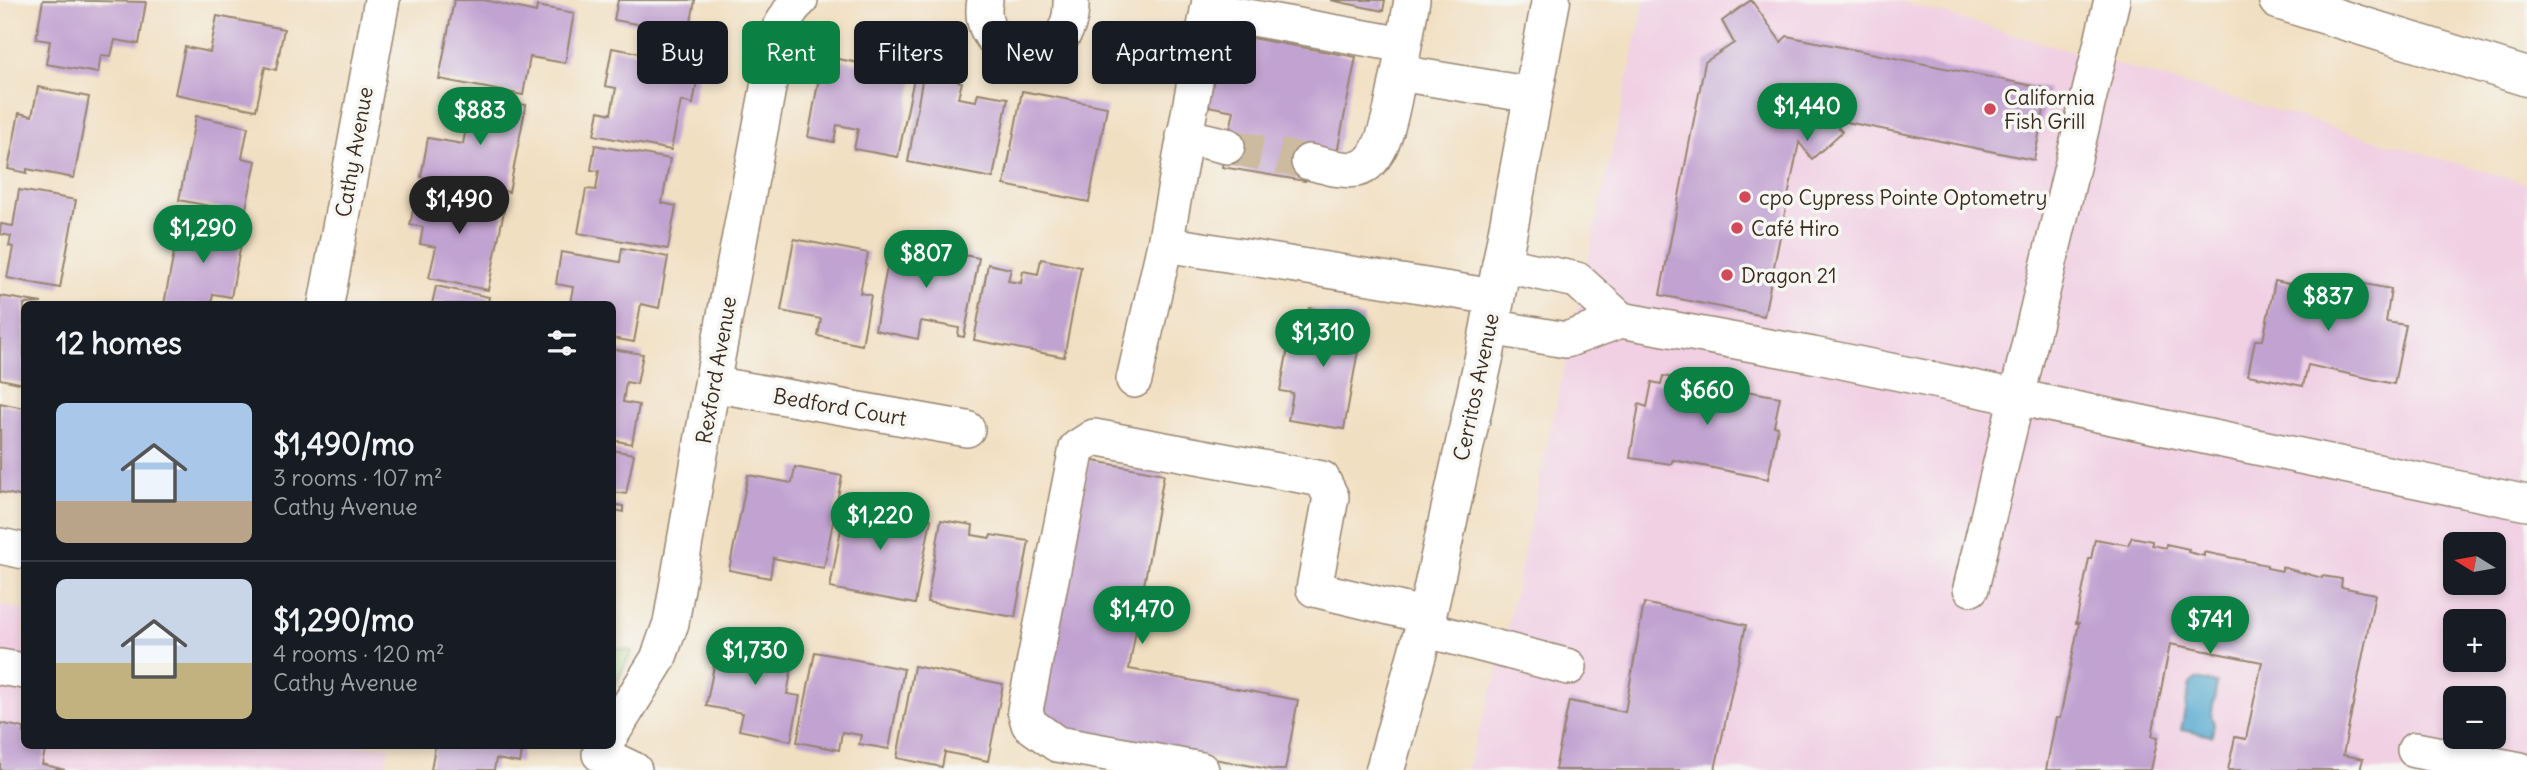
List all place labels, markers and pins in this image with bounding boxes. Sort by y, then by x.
pin: $1,440 [1750,83,1864,143]
place label: California Fish Grill [2004,84,2095,135]
pin: $883 [439,88,521,147]
marker: California Fish Grill [1982,101,1998,117]
pin: $1,490 [402,176,516,236]
place label: cpo Cypress Pointe Optometry [1759,184,2047,211]
marker: cpo Cypress Pointe Optometry [1737,189,1753,205]
pin: $1,290 [146,205,260,265]
place label: Café Hiro [1751,215,1839,242]
marker: Café Hiro [1729,220,1745,236]
pin: $807 [885,230,967,290]
place label: Dragon 21 [1741,262,1837,289]
marker: Dragon 21 [1719,267,1735,283]
pin: $837 [2287,274,2369,333]
pin: $1,310 [1266,310,1380,369]
pin: $660 [1666,368,1748,427]
pin: $1,220 [823,492,937,552]
pin: $1,470 [1085,586,1199,646]
pin: $741 [2169,596,2251,656]
pin: $1,730 [698,628,812,687]

